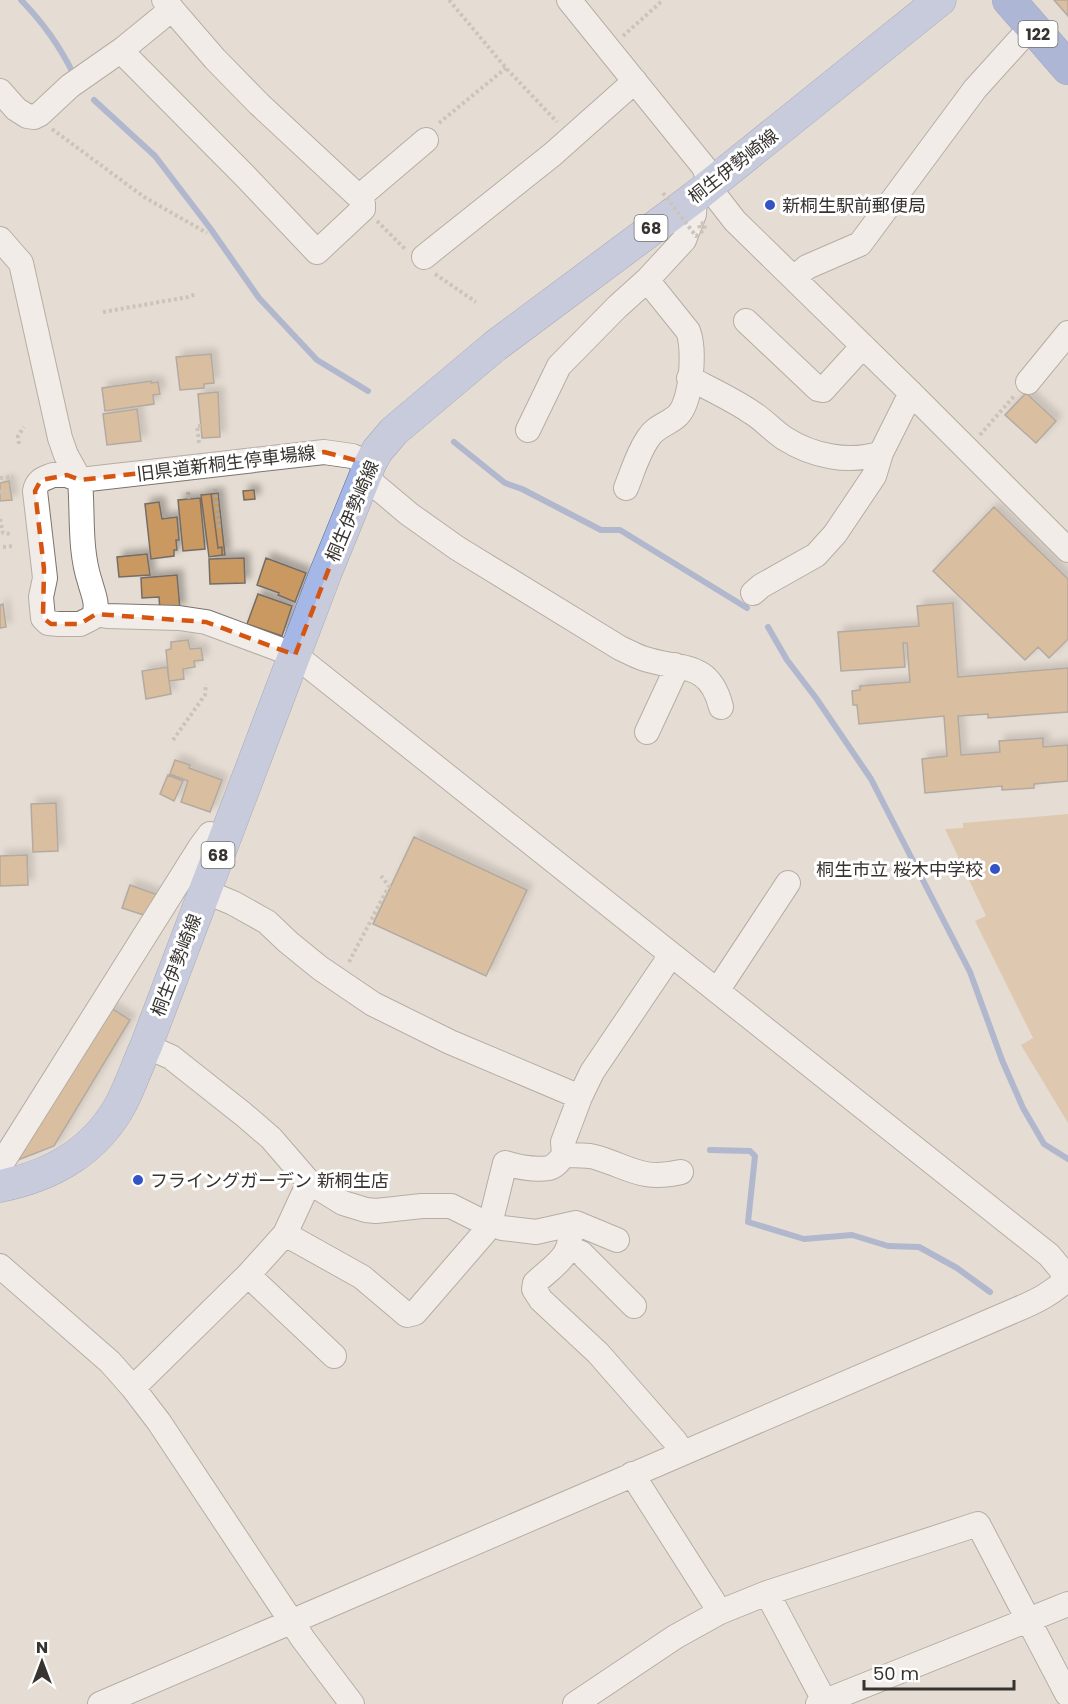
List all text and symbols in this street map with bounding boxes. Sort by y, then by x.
road number: 122 [1018,21,1058,47]
street label: 桐生伊勢崎線 [683,123,783,209]
place label: 新桐生駅前郵便局 [782,193,926,218]
marker: 新桐生駅前郵便局 [763,198,777,212]
road number: 68 [634,215,668,241]
street label: 旧県道新桐生停車場線 [135,440,317,486]
street label: 桐生伊勢崎線 [319,456,385,566]
road number: 68 [202,842,234,868]
place label: 桐生市立 桜木中学校 [816,857,983,882]
marker: 桐生市立 桜木中学校 [988,862,1002,876]
street label: 桐生伊勢崎線 [145,910,207,1020]
place label: フライングガーデン 新桐生店 [150,1168,389,1193]
marker: フライングガーデン 新桐生店 [131,1173,145,1187]
north arrow [12,1632,72,1692]
text: N [36,1636,48,1659]
scale bar [864,1653,1014,1691]
text: 50 m [873,1661,919,1686]

